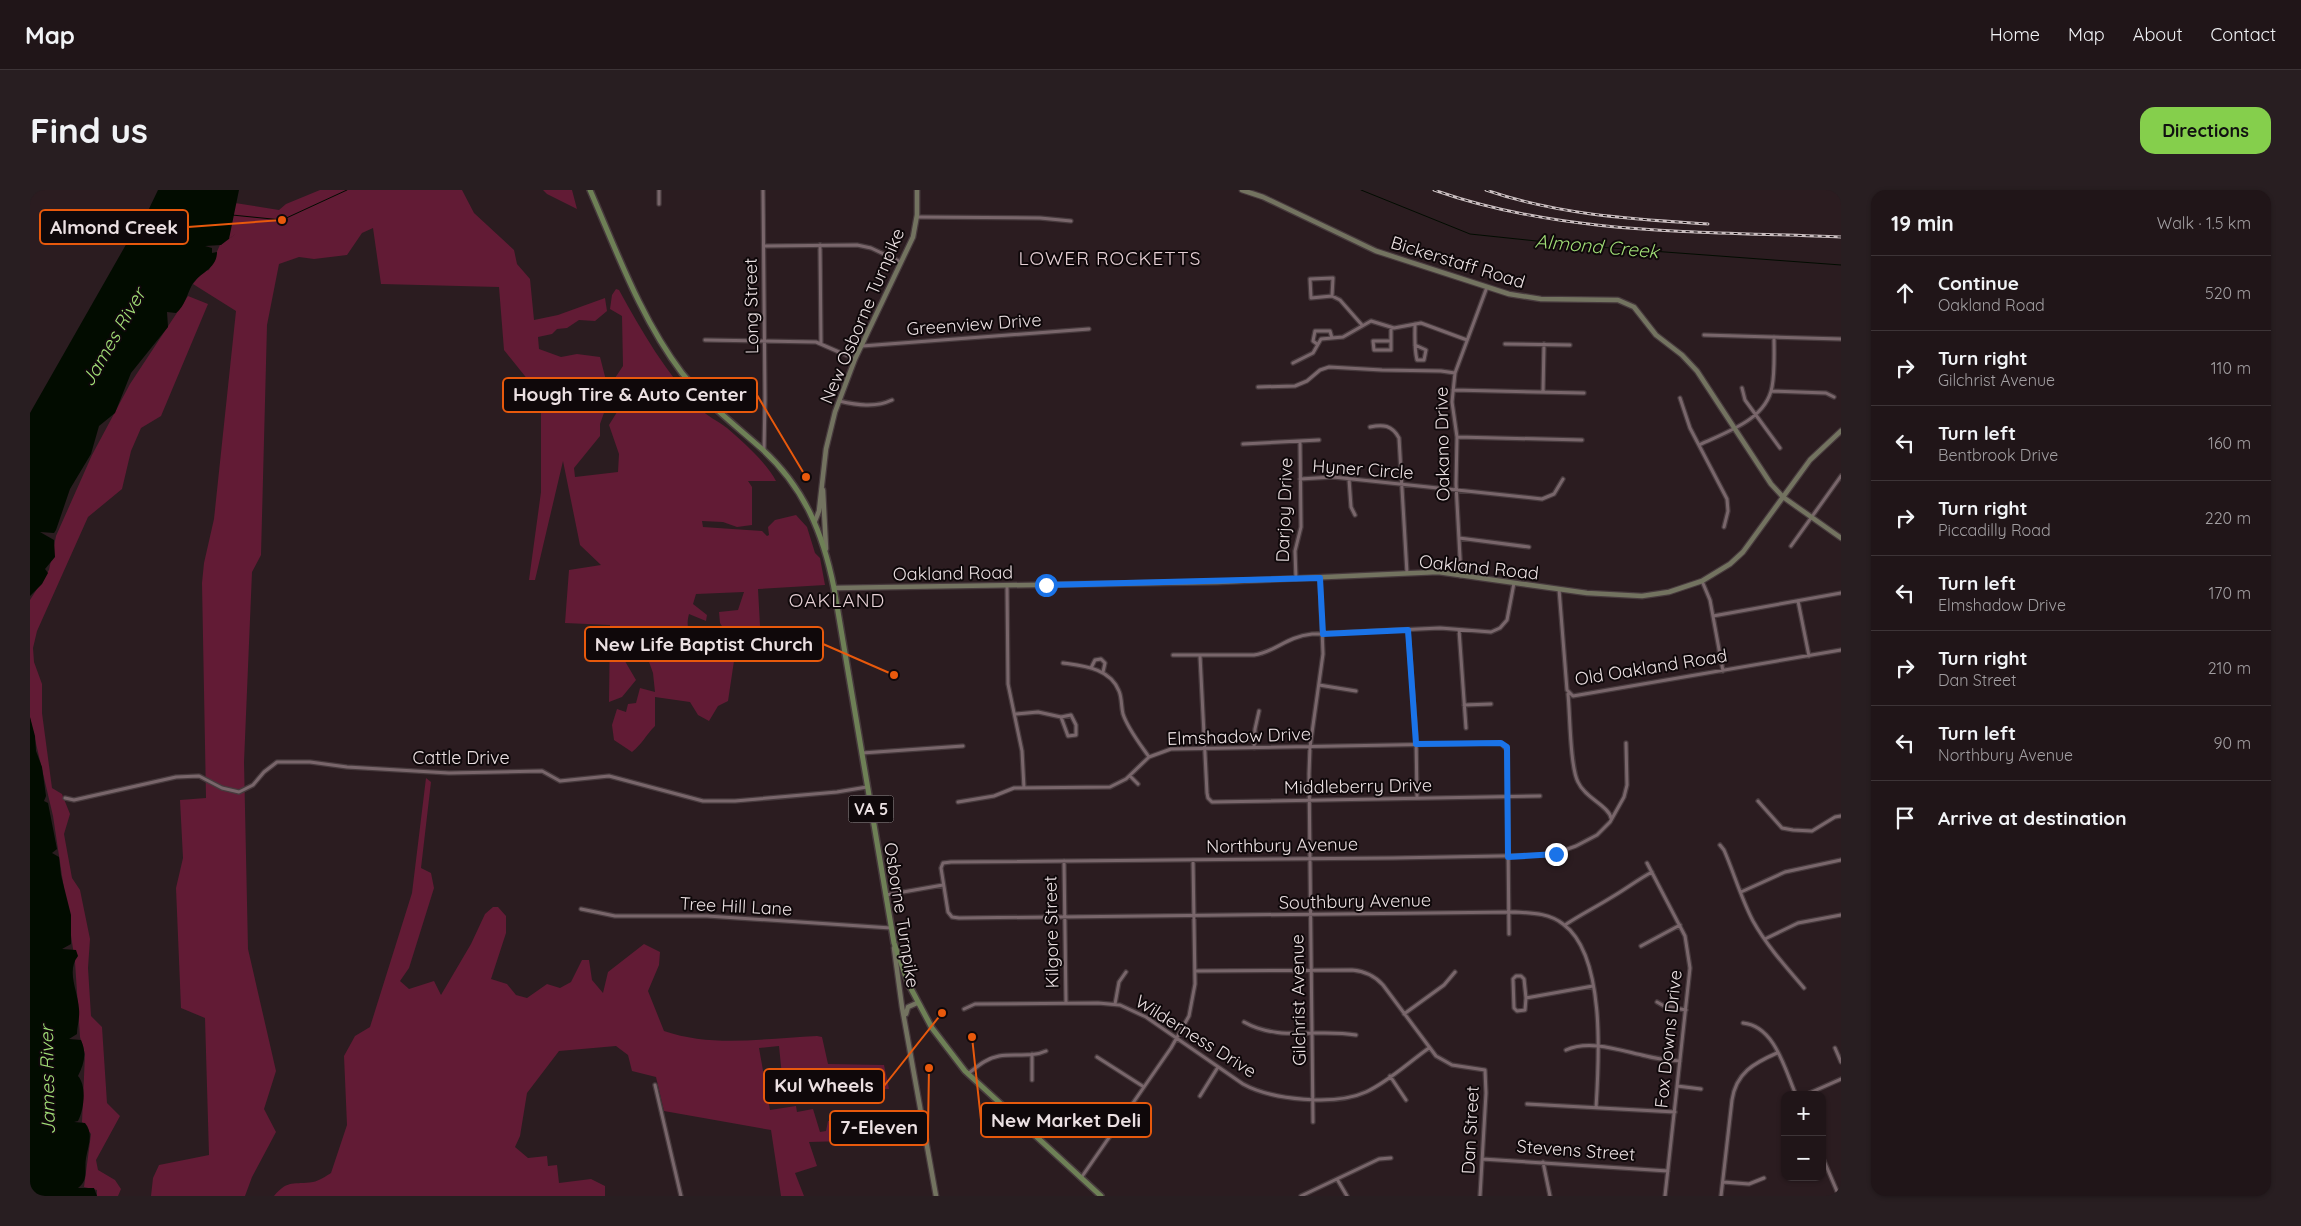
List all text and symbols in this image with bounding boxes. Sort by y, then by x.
text: Map [25,20,75,50]
text: Home [1990,23,2040,46]
text: Map [2068,23,2105,46]
text: About [2133,23,2183,46]
text: Contact [2211,23,2276,46]
button: Directions [2140,107,2271,154]
text: Find us [30,108,148,152]
callout: Almond Creek [40,210,188,244]
text: 19 min [1891,210,1954,236]
text: Walk · 1.5 km [2157,213,2251,233]
text: Almond Creek [50,215,178,239]
street label: New Osborne Turnpike [815,225,909,407]
water label: Almond Creek [1534,229,1662,264]
street label: Bickerstaff Road [1388,231,1528,293]
district label: LOWER ROCKETTS [1019,246,1201,270]
street label: Long Street [739,258,763,354]
text: Continue [1938,271,2019,295]
icon: ahead [1891,279,1919,307]
water label: James River [75,281,152,390]
text: 520 m [2205,283,2251,303]
text: Oakland Road [1938,295,2045,315]
street label: Greenview Drive [906,308,1042,340]
text: Turn right [1938,346,2027,370]
icon: right [1891,354,1919,382]
text: 110 m [2211,358,2251,378]
text: Gilchrist Avenue [1938,370,2055,390]
callout: Hough Tire & Auto Center [503,378,757,412]
text: Hough Tire & Auto Center [513,382,747,406]
street label: Oakano Drive [1430,386,1454,502]
text: Turn left [1938,421,2016,445]
icon: left [1891,429,1919,457]
text: 160 m [2208,433,2251,453]
text: Bentbrook Drive [1938,445,2058,465]
street label: Hyner Circle [1312,454,1414,484]
street label: Darjoy Drive [1271,457,1297,563]
text: Turn right [1938,496,2027,520]
icon: right [1891,504,1919,532]
text: 220 m [2205,508,2251,528]
text: Piccadilly Road [1938,520,2051,540]
street label: Oakland Road [1418,549,1540,585]
street label: Oakland Road [893,560,1013,586]
text: Turn left [1938,571,2016,595]
route start [1035,574,1058,597]
icon: left [1891,579,1919,607]
text: 170 m [2208,583,2251,603]
district label: OAKLAND [789,588,885,612]
text: Elmshadow Drive [1938,595,2066,615]
callout: New Life Baptist Church [585,627,823,661]
text: New Life Baptist Church [595,632,813,656]
street label: Old Oakland Road [1573,644,1729,690]
text: Turn right [1938,646,2027,670]
icon: right [1891,654,1919,682]
text: 210 m [2208,658,2251,678]
text: Dan Street [1938,670,2017,690]
text: Turn left [1938,721,2016,745]
street label: Elmshadow Drive [1167,722,1311,750]
icon: left [1891,729,1919,757]
text: 90 m [2214,733,2251,753]
text: Northbury Avenue [1938,745,2073,765]
street label: Cattle Drive [412,746,510,769]
street label: Middleberry Drive [1284,773,1432,799]
road number: VA 5 [848,796,894,822]
icon: arrive [1891,804,1919,832]
text: Arrive at destination [1938,806,2127,830]
street label: Northbury Avenue [1206,832,1358,858]
street label: Osborne Turnpike [879,841,925,989]
route end [1545,843,1568,866]
street label: Kilgore Street [1039,876,1063,988]
street label: Southbury Avenue [1279,888,1431,914]
street label: Tree Hill Lane [679,892,793,920]
street label: Gilchrist Avenue [1285,934,1311,1066]
street label: Fox Downs Drive [1649,969,1687,1109]
street label: Wilderness Drive [1131,989,1261,1083]
water label: James River [34,1022,60,1135]
callout: Kul Wheels [764,1069,884,1103]
text: Kul Wheels [774,1073,874,1097]
street label: Dan Street [1456,1085,1484,1175]
map controls [1781,1091,1826,1181]
button: + [1781,1091,1826,1136]
callout: New Market Deli [981,1103,1151,1137]
text: New Market Deli [991,1108,1141,1132]
callout: 7-Eleven [830,1111,928,1145]
text: 7-Eleven [840,1115,918,1139]
street label: Stevens Street [1516,1134,1636,1166]
button: − [1781,1136,1826,1181]

